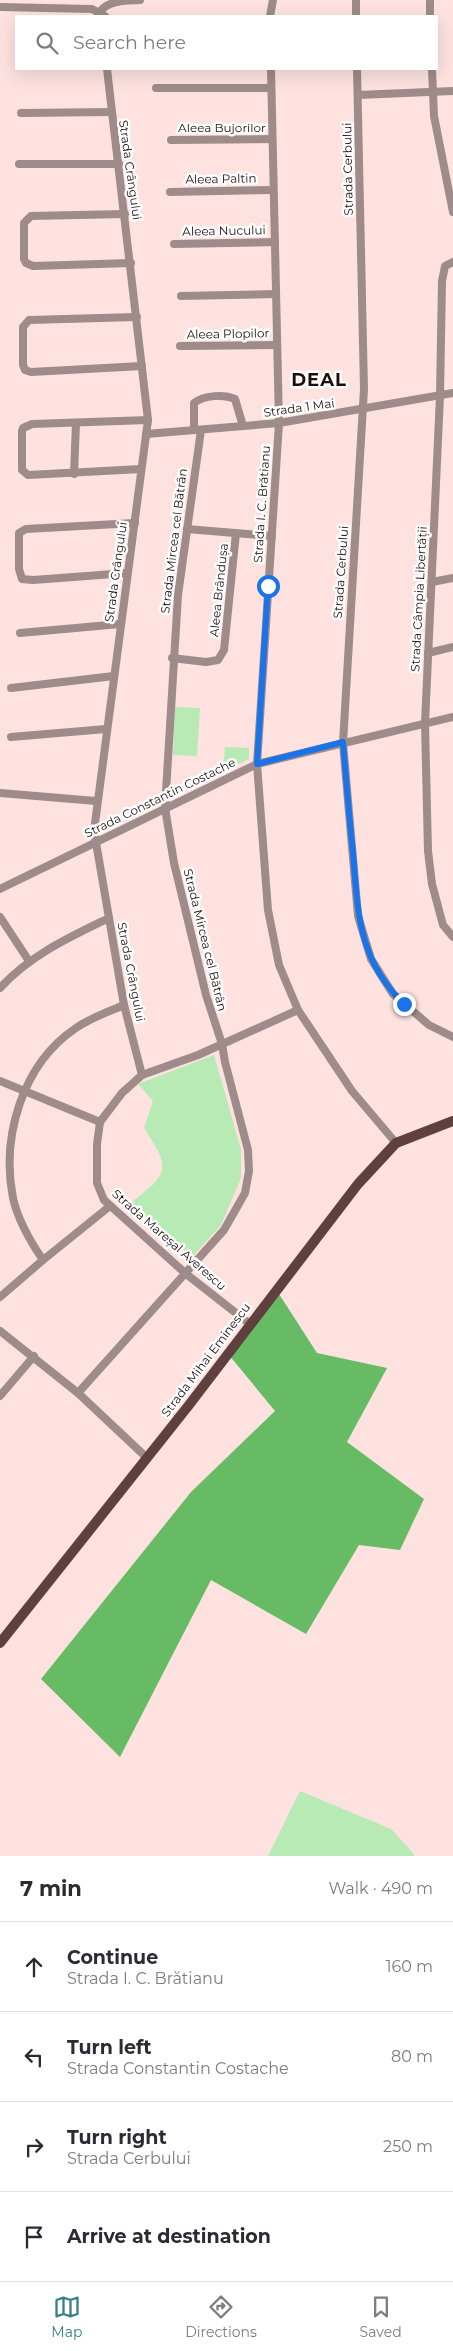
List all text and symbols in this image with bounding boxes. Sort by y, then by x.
search box [15,15,438,70]
icon: search [33,29,61,57]
text: Search here [73,31,186,54]
street label: Strada Crângului [116,119,145,221]
street label: Aleea Bujorilor [178,120,266,135]
street label: Strada Cerbului [339,122,356,216]
street label: Aleea Paltin [185,170,257,187]
street label: Aleea Nucului [182,222,266,239]
street label: Aleea Plopilor [187,325,270,342]
district label: DEAL [291,369,347,391]
street label: Strada 1 Mai [263,395,335,420]
street label: Strada I. C. Brătianu [250,445,273,563]
street label: Strada Mircea cel Bătrân [157,468,190,614]
street label: Strada Crângului [101,521,130,623]
street label: Strada Cerbului [330,525,351,619]
street label: Strada Câmpia Libertății [407,526,430,672]
street label: Aleea Brândușa [206,542,231,638]
route start [257,575,280,598]
street label: Strada Constantin Costache [82,754,238,841]
street label: Strada Mircea cel Bătrân [181,867,230,1013]
street label: Strada Crângului [115,921,148,1023]
route end [393,993,416,1016]
street label: Strada Mareșal Averescu [109,1186,229,1293]
street label: Strada Mihai Eminescu [158,1300,253,1419]
text: 7 min [20,1876,82,1901]
text: Walk · 490 m [328,1879,433,1898]
text: Continue [67,1946,158,1969]
icon: ahead [20,1953,48,1981]
text: 160 m [386,1957,433,1976]
text: Strada I. C. Brătianu [67,1969,224,1988]
text: Turn left [67,2036,152,2059]
icon: left [20,2043,48,2071]
text: 80 m [391,2047,433,2066]
text: Strada Constantin Costache [67,2059,289,2078]
text: Turn right [67,2126,167,2149]
icon: right [20,2133,48,2161]
text: 250 m [383,2137,433,2156]
text: Strada Cerbului [67,2149,191,2168]
icon: arrive [20,2223,48,2251]
text: Arrive at destination [67,2225,271,2248]
tab: Map [51,2293,82,2341]
tab: Directions [185,2293,257,2341]
tab: Saved [360,2293,402,2341]

